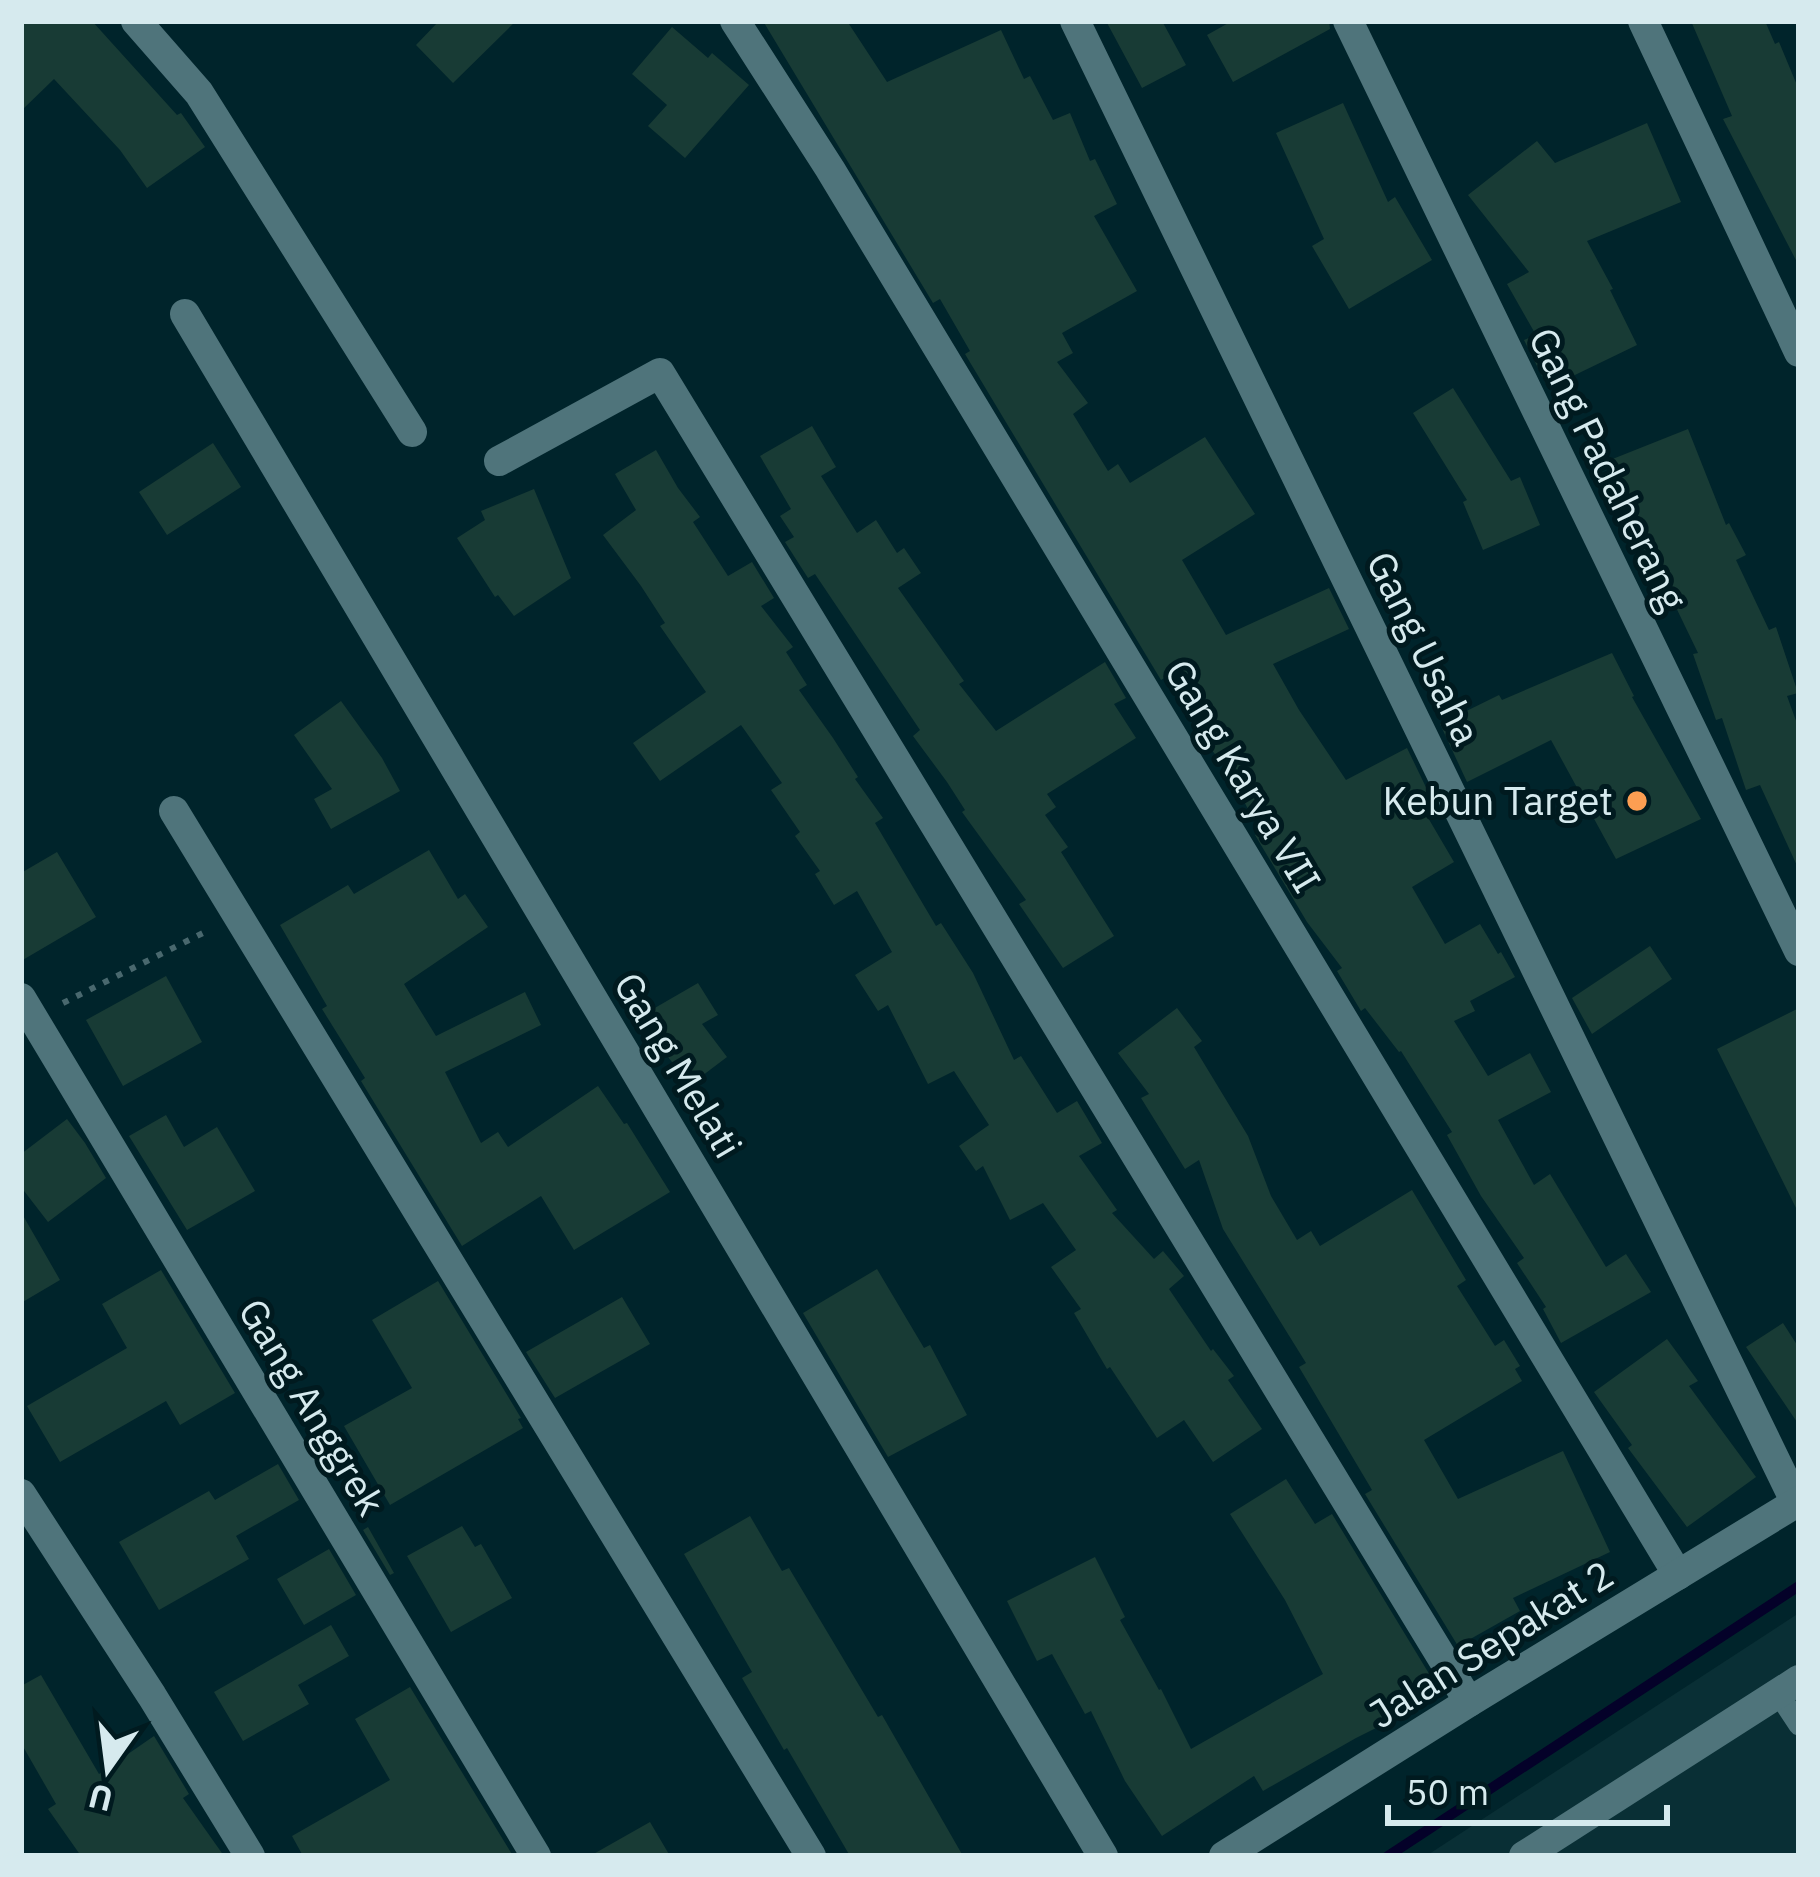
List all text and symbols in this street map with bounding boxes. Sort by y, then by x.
street label: Gang Padaherang [1518,319,1699,619]
street label: Gang Usaha [1356,543,1493,753]
street label: Gang Karya VII [1154,650,1333,902]
place label: Kebun Target [1382,775,1613,826]
marker: Kebun Target [1624,788,1650,814]
street label: Gang Melati [603,963,754,1167]
street label: Gang Anggrek [228,1289,397,1525]
street label: Jalan Sepakat 2 [1359,1548,1622,1739]
north arrow [48,1709,168,1829]
scale bar [1388,1751,1667,1825]
text: 50 m [1406,1768,1489,1815]
text: U [84,1775,117,1822]

